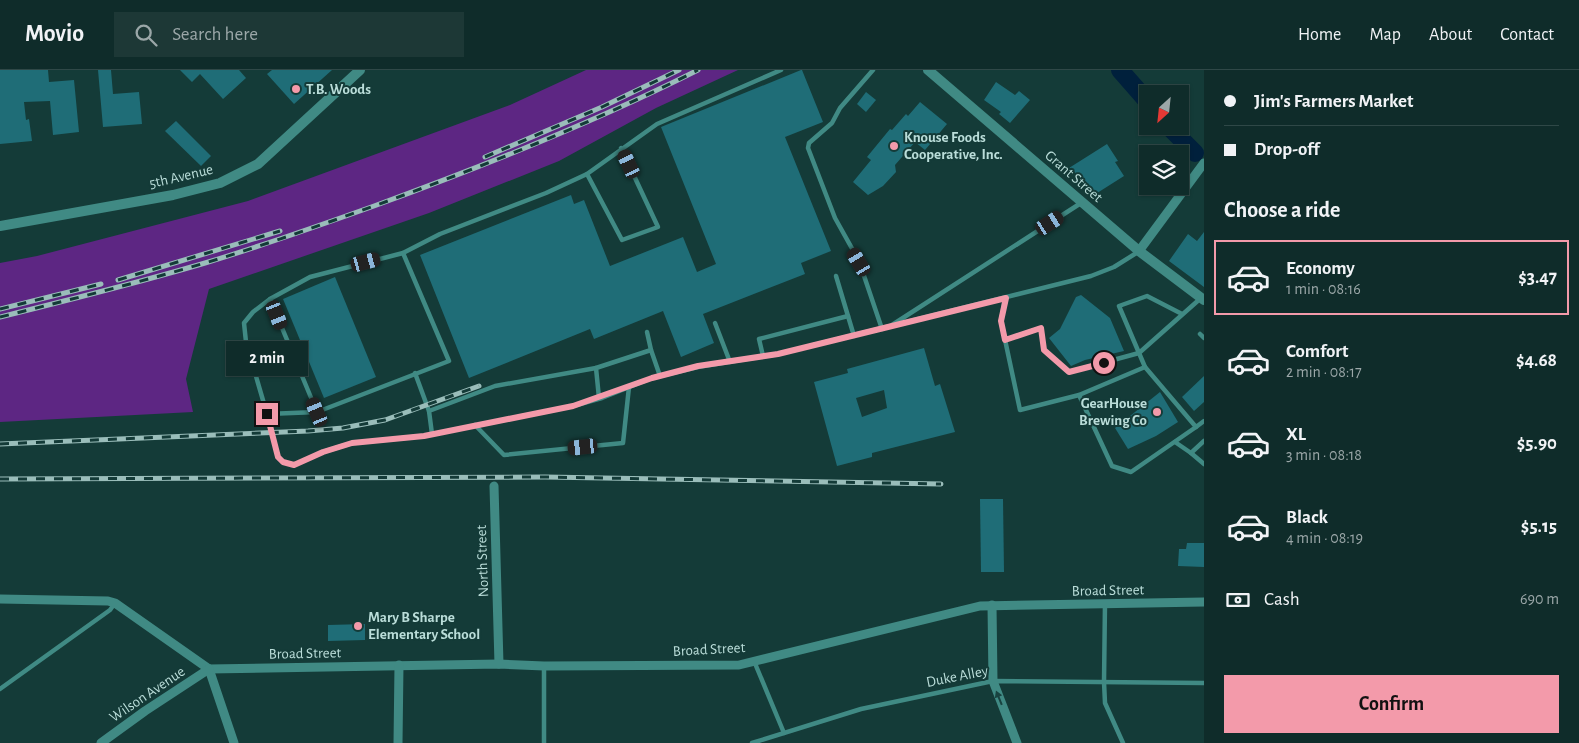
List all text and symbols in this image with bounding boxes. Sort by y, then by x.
search box [114,12,464,57]
icon: search [132,21,160,49]
text: Movio [25,22,84,46]
text: Search here [172,25,258,44]
text: Home [1298,26,1341,44]
text: Map [1369,26,1401,44]
text: About [1429,26,1472,44]
text: Contact [1500,26,1554,44]
place label: T.B. Woods [306,82,371,97]
marker: T.B. Woods [290,83,302,95]
north arrow [1139,85,1189,135]
map controls [1139,85,1189,195]
text: Jim's Farmers Market [1254,92,1413,111]
place label: Knouse Foods Cooperative, Inc. [904,130,1003,162]
marker: Knouse Foods Cooperative, Inc. [888,140,900,152]
text: Drop-off [1254,140,1319,159]
button: layers [1139,145,1189,195]
car [615,147,642,181]
street label: Grant Street [1042,148,1105,205]
street label: 5th Avenue [148,162,215,191]
text: Choose a ride [1224,199,1340,221]
car [1033,209,1066,237]
car [844,245,873,279]
car [349,251,382,273]
icon: car [1226,255,1271,300]
text: Economy [1286,259,1355,278]
text: $3.47 [1518,268,1557,287]
text: 1 min · 08:16 [1286,281,1361,297]
car [264,298,289,332]
icon: car [1226,338,1271,383]
callout: 2 min [226,342,308,376]
text: Comfort [1286,342,1348,361]
text: 2 min [249,350,285,366]
text: $4.68 [1516,351,1557,370]
route start [1093,352,1115,374]
text: 2 min · 08:17 [1286,364,1362,380]
car [304,395,329,429]
place label: GearHouse Brewing Co [1079,396,1147,428]
route end [256,403,278,425]
marker: GearHouse Brewing Co [1151,406,1163,418]
icon: car [1226,421,1271,466]
text: XL [1286,425,1306,444]
text: $5.90 [1517,434,1557,453]
car [567,438,598,456]
text: 3 min · 08:18 [1286,447,1362,463]
icon: car [1226,504,1271,549]
text: Black [1286,508,1328,527]
text: $5.15 [1521,517,1557,536]
street label: North Street [474,524,491,597]
text: 4 min · 08:19 [1286,530,1363,546]
street label: Broad Street [1072,582,1145,599]
icon: cash [1224,586,1252,614]
text: Cash [1264,590,1300,609]
text: 690 m [1520,591,1559,607]
place label: Mary B Sharpe Elementary School [368,610,480,642]
marker: Mary B Sharpe Elementary School [352,620,364,632]
street label: Broad Street [672,640,746,659]
street label: Broad Street [269,645,342,662]
street label: Duke Alley [925,663,990,690]
street label: Wilson Avenue [107,664,188,725]
button: Confirm [1224,675,1559,733]
one-way arrow [995,690,1003,705]

